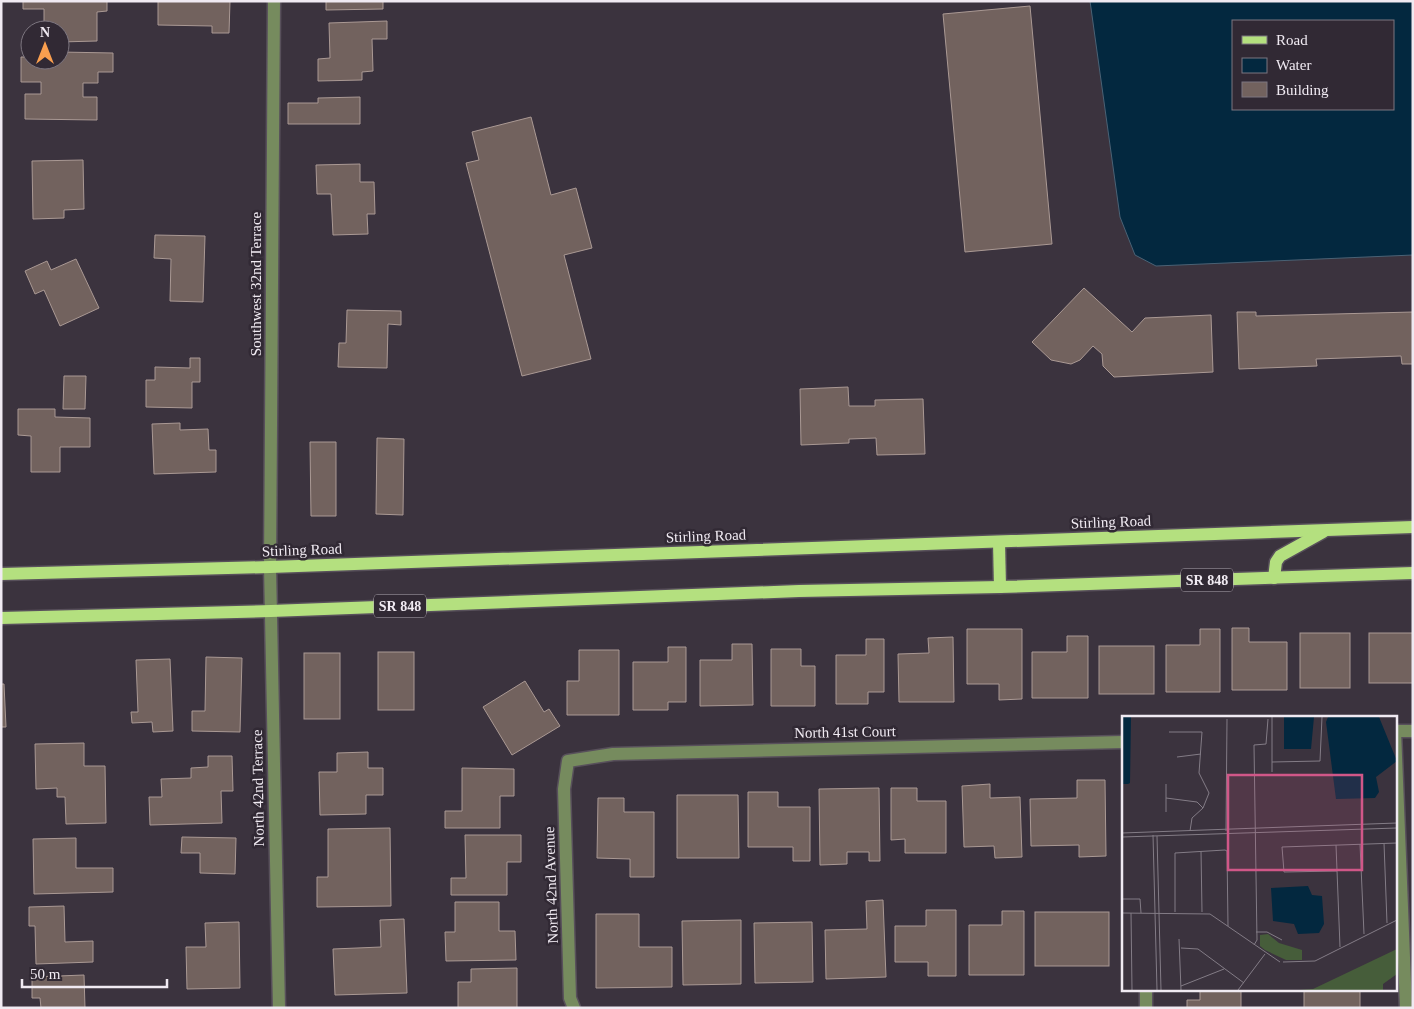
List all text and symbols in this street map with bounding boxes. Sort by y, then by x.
north arrow [20,20,70,70]
legend [1232,20,1394,110]
text: N [40,25,50,40]
text: Road [1276,32,1308,48]
text: Water [1276,57,1311,73]
text: Building [1276,82,1329,98]
street label: Southwest 32nd Terrace [248,211,264,356]
street label: Stirling Road [1071,513,1152,531]
street label: Stirling Road [666,527,747,545]
street label: Stirling Road [262,541,343,559]
road number: SR 848 [1181,568,1233,592]
road number: SR 848 [374,594,426,618]
inset map [1122,716,1396,992]
street label: North 41st Court [794,723,897,741]
street label: North 42nd Terrace [249,729,267,847]
street label: North 42nd Avenue [541,826,561,944]
scale bar [22,956,168,988]
text: 50 m [30,966,61,982]

